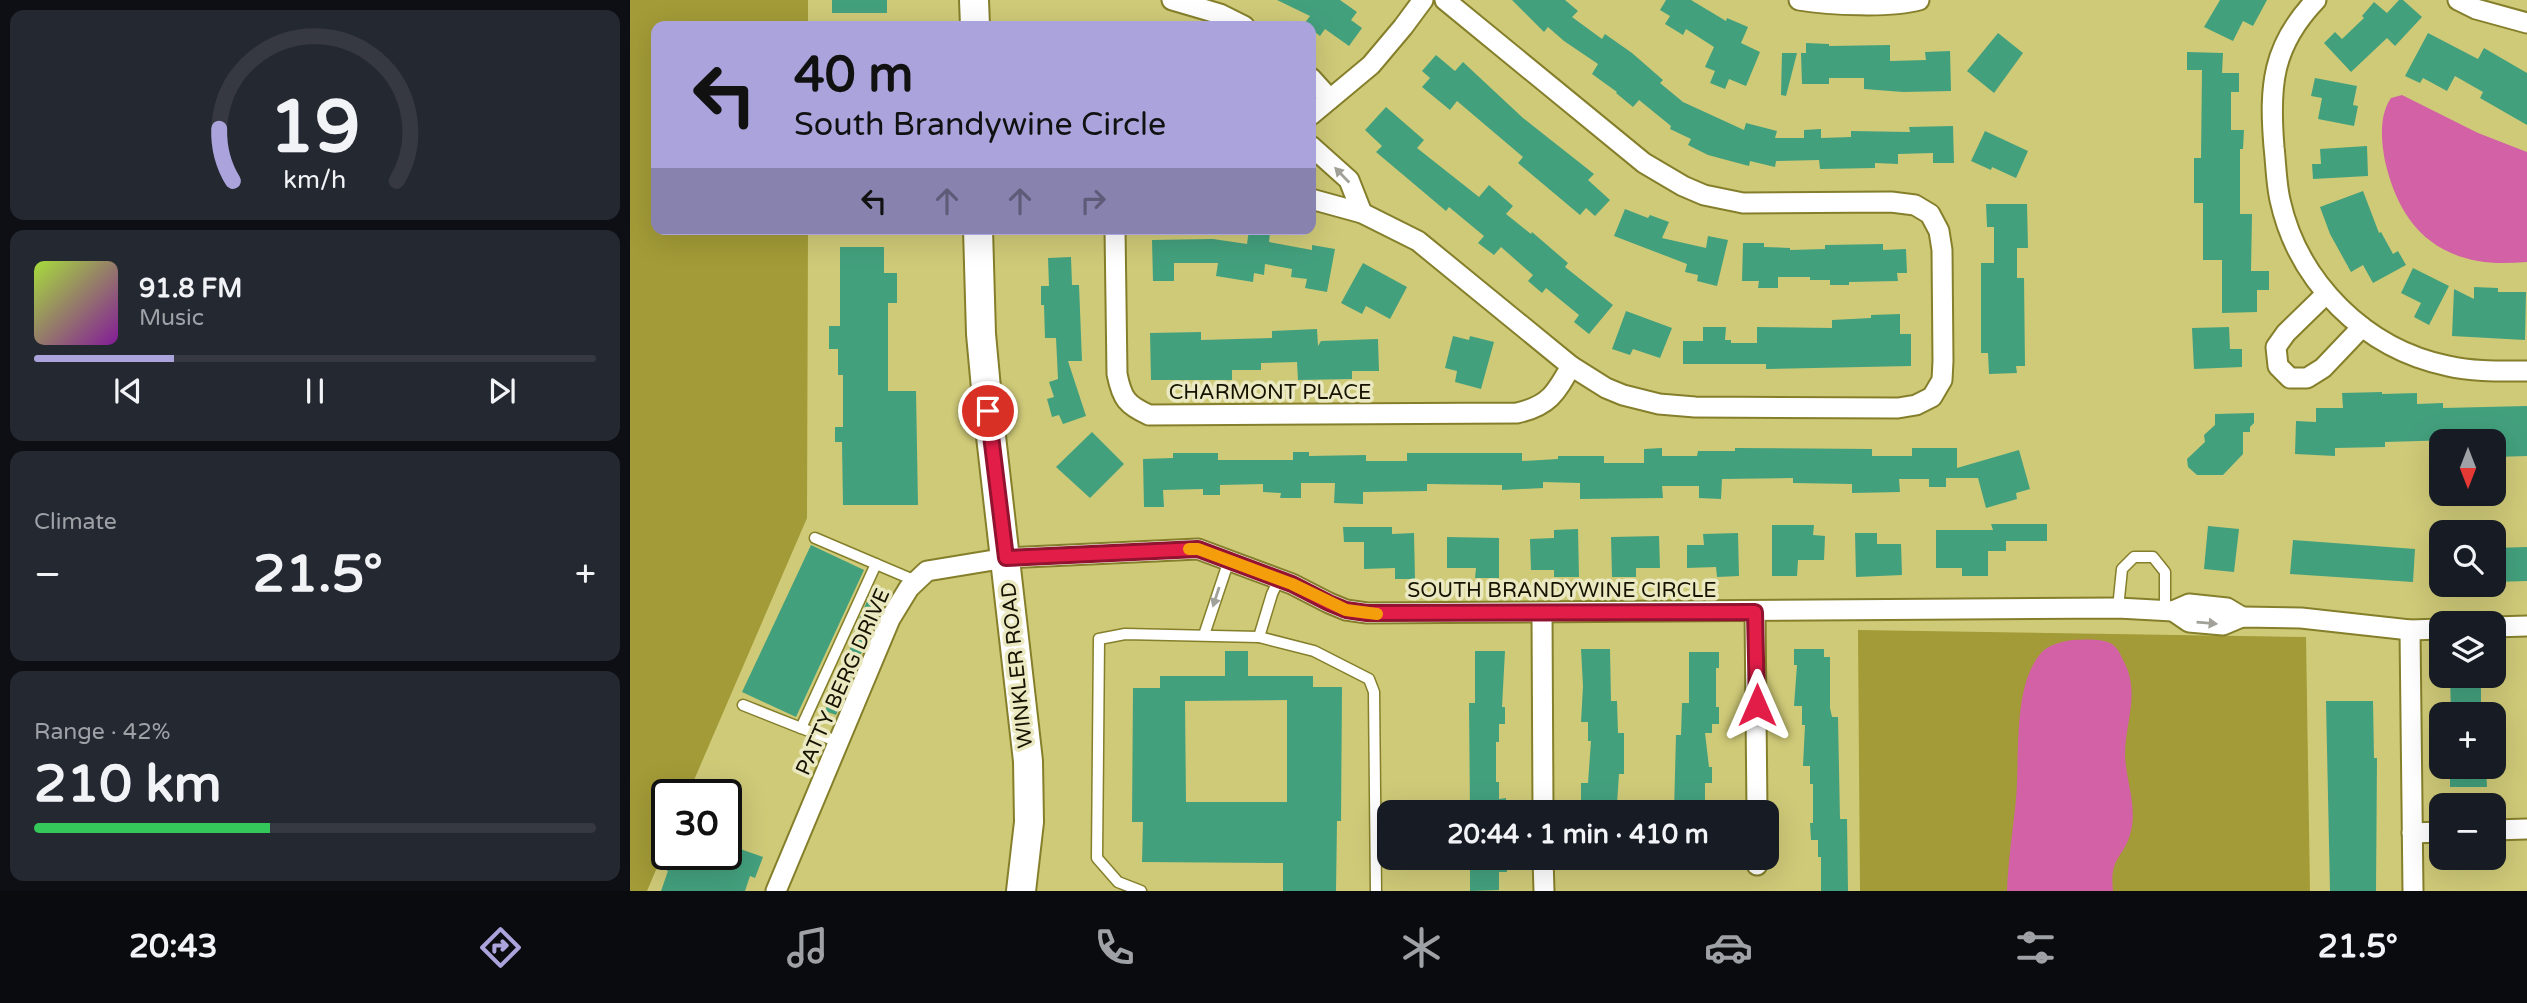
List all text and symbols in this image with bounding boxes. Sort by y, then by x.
text: 40 m [794,46,913,105]
icon: left [679,49,770,140]
text: 19 [269,85,361,173]
text: South Brandywine Circle [794,106,1166,144]
text: km/h [284,165,346,195]
one-way arrow [1334,167,1350,184]
icon: left [855,182,893,220]
icon: ahead [928,182,966,220]
icon: ahead [1001,182,1039,220]
icon: right [1074,182,1112,220]
text: 91.8 FM [139,273,242,304]
text: Music [139,304,204,332]
icon: previous [109,372,147,410]
icon: pause [296,372,334,410]
icon: next [483,372,521,410]
street label: CHARMONT PLACE [1169,380,1371,405]
pin [958,381,1018,441]
icon: arrive [969,392,1007,430]
north arrow [2429,429,2506,506]
map controls [2429,429,2506,870]
text: Climate [34,508,117,536]
button: search [2429,520,2506,597]
text: 21.5° [253,543,383,606]
text: − [34,552,61,598]
text: + [575,552,596,598]
street label: SOUTH BRANDYWINE CIRCLE [1407,578,1717,603]
street label: WINKLER ROAD [996,581,1038,749]
street label: PATTY BERG DRIVE [791,585,895,779]
one-way arrow [1211,587,1221,608]
button: layers [2429,611,2506,688]
one-way arrow [2196,618,2218,629]
position arrow [1720,668,1794,742]
button: + [2429,702,2506,779]
text: Range · 42% [34,718,170,746]
text: 210 km [34,753,222,816]
speed limit sign: 30 [651,779,742,870]
button: − [2429,793,2506,870]
text: 20:44 · 1 min · 410 m [1447,819,1709,850]
icon: directions [476,923,525,972]
icon: music [783,923,832,972]
icon: phone [1090,923,1139,972]
icon: climate [1397,923,1446,972]
icon: car [1704,923,1753,972]
icon: filters [2011,923,2060,972]
text: 20:43 [129,928,218,966]
text: 21.5° [2318,928,2398,966]

